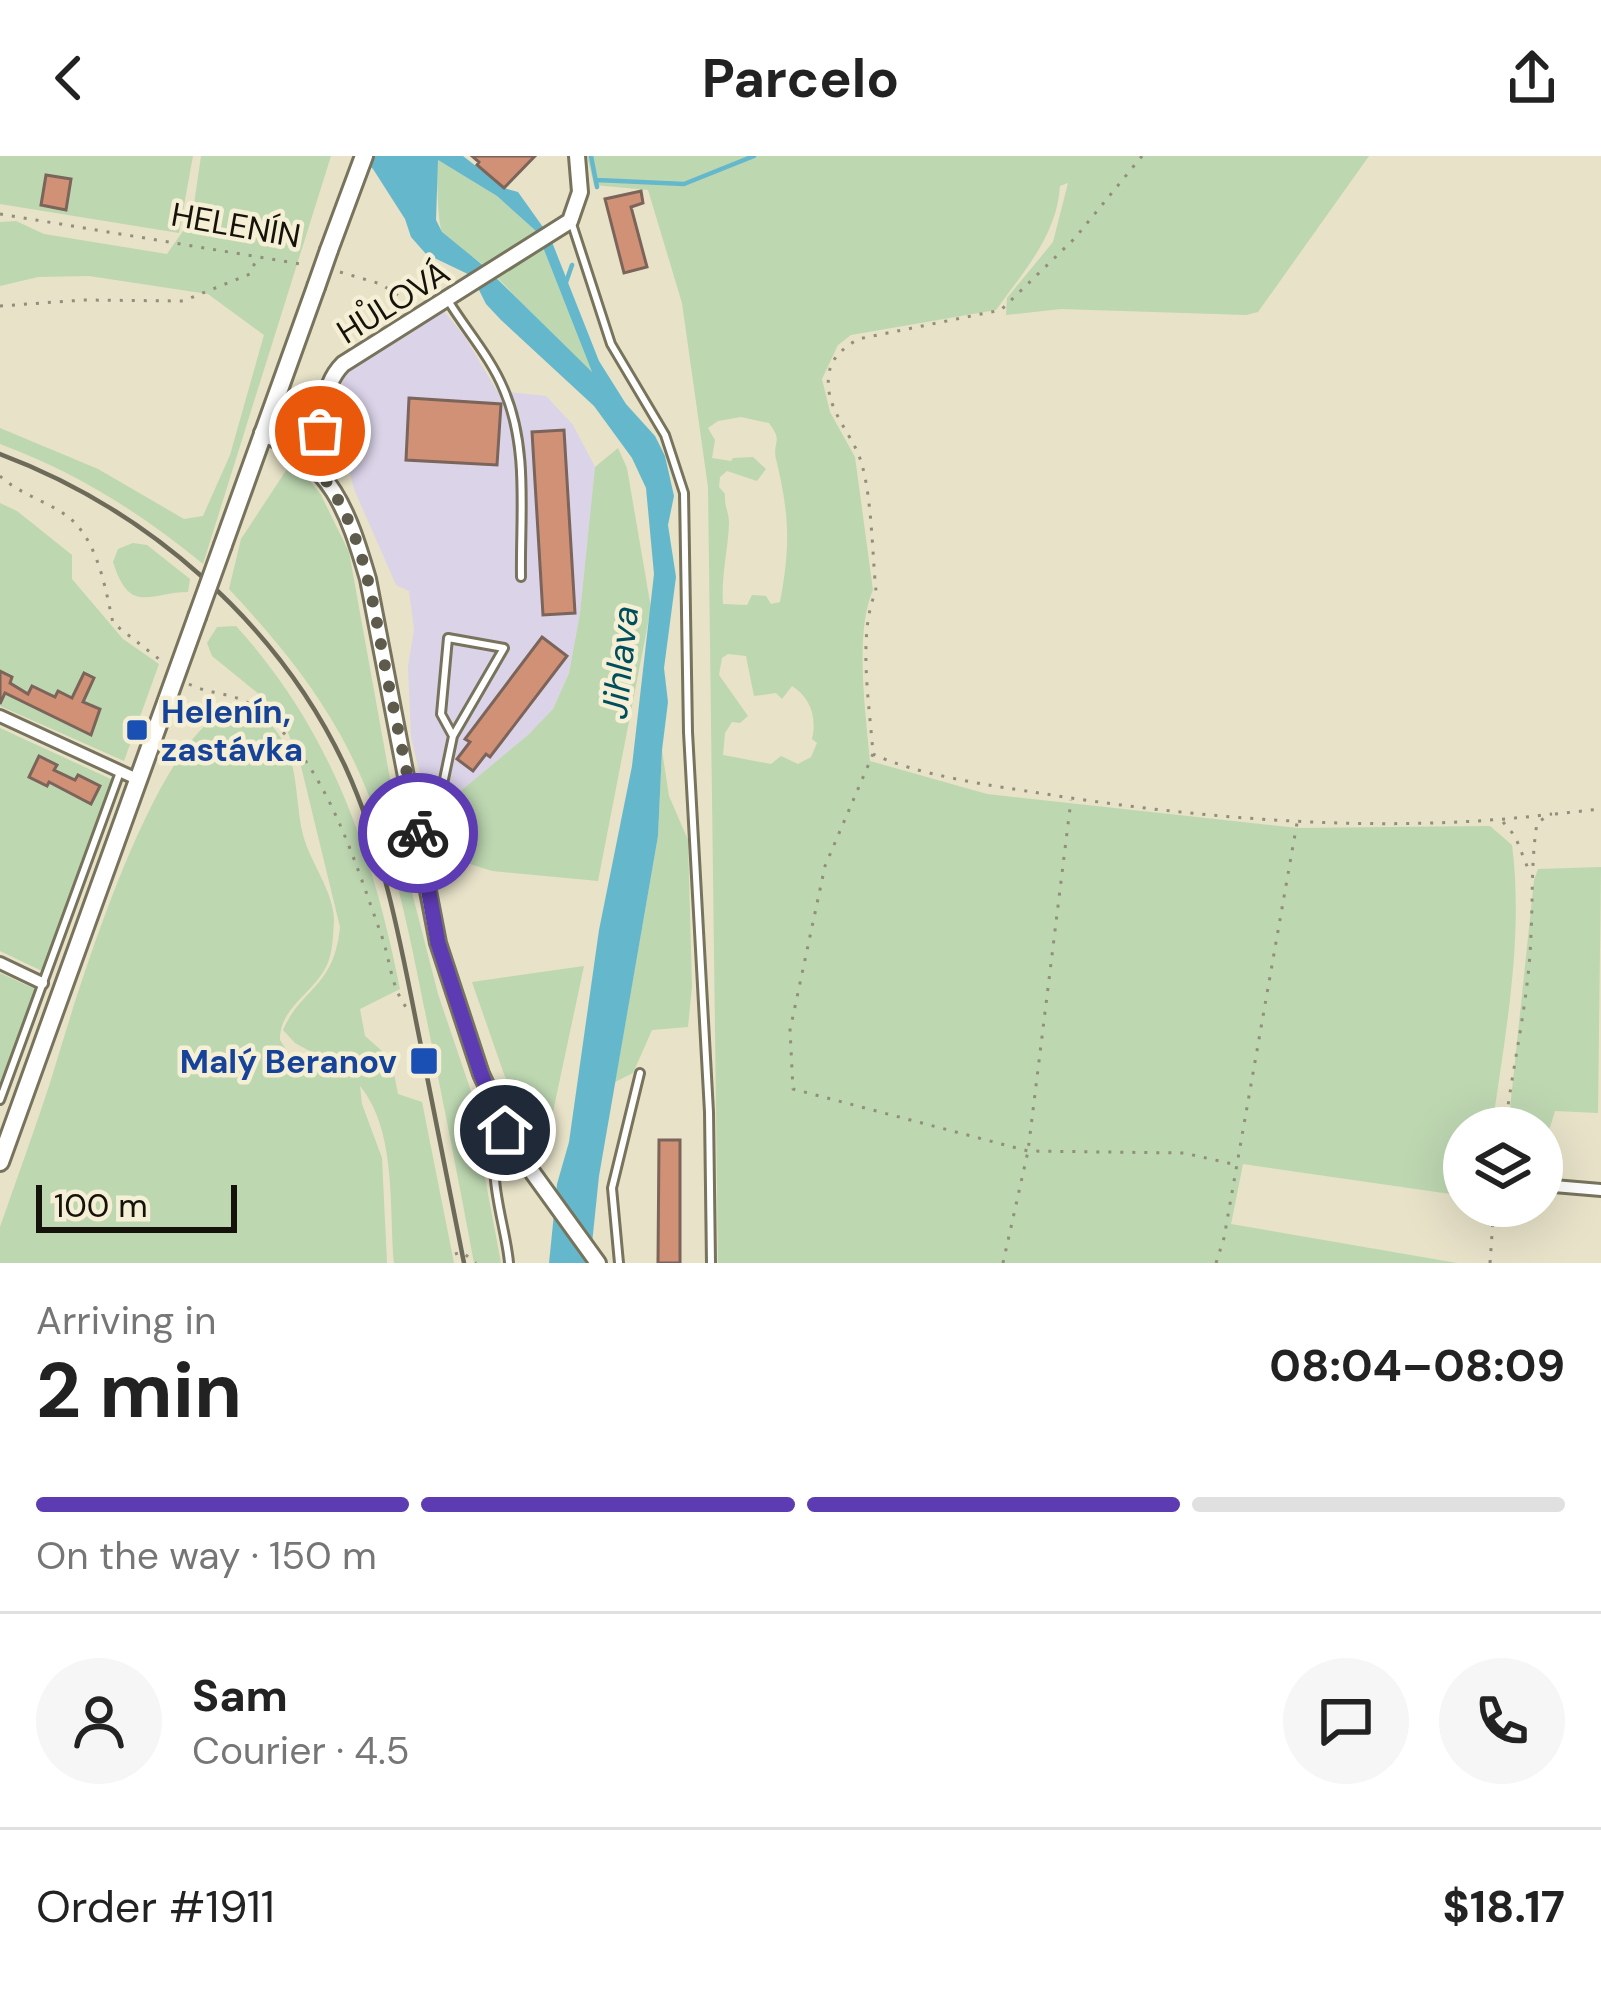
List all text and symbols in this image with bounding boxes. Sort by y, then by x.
text: Parcelo [702,43,899,114]
icon: back [36,45,102,111]
icon: share [1499,45,1565,111]
street label: HELENÍN [168,192,304,258]
street label: HŮLOVÁ [329,251,457,353]
pin [269,380,371,482]
icon: bag [287,398,353,464]
water label: Jihlava [591,603,649,721]
place label: Helenín, zastávka [161,690,303,771]
marker: Helenín, zastávka [124,717,150,743]
courier [358,773,478,893]
icon: bike [385,800,451,866]
place label: Malý Beranov [180,1040,397,1083]
marker: Malý Beranov [408,1045,440,1077]
pin [454,1079,556,1181]
icon: home [472,1097,538,1163]
map controls [1443,1107,1563,1227]
button: layers [1443,1107,1563,1227]
scale bar [36,1179,237,1232]
text: 100 m [54,1184,148,1227]
text: Arriving in [36,1295,216,1346]
text: 08:04–08:09 [1269,1336,1565,1395]
text: 2 min [36,1340,242,1441]
text: On the way · 150 m [36,1530,377,1581]
button: person [36,1658,162,1784]
button: chat [1283,1658,1409,1784]
button: phone [1439,1658,1565,1784]
text: Sam [192,1666,288,1725]
text: Courier · 4.5 [192,1725,409,1776]
text: Order #1911 [36,1877,275,1936]
text: $18.17 [1443,1877,1565,1936]

